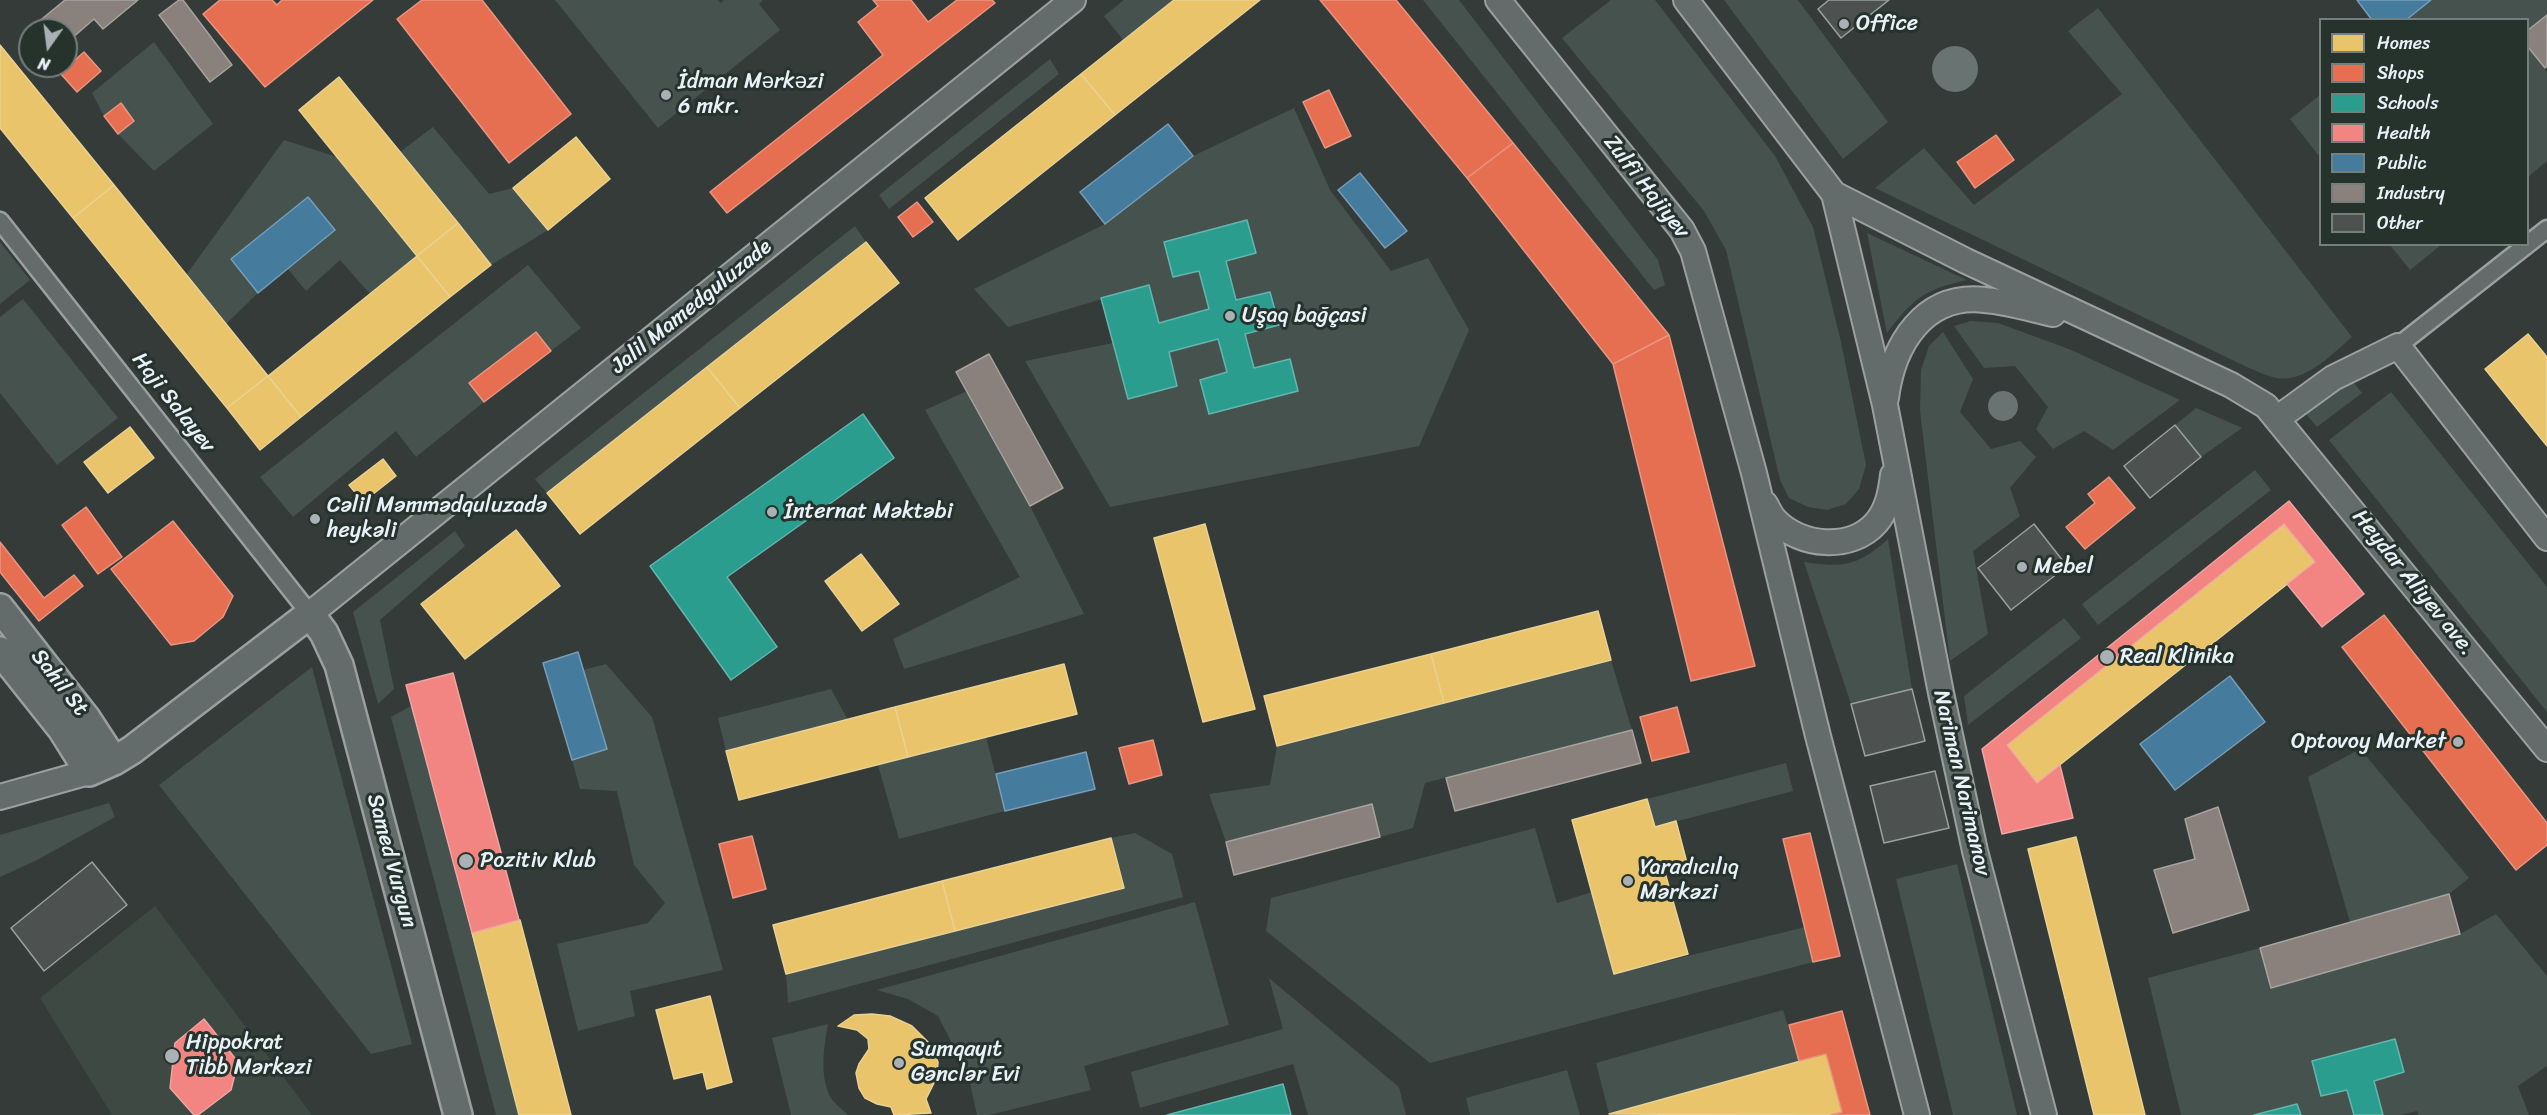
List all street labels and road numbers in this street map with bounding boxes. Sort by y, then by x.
street label: Zulfi Hajiyev [1597,130,1695,244]
street label: Jalil Mamedguluzade [606,234,778,380]
street label: Haji Salayev [126,348,220,458]
street label: Heydar Aliyev ave. [2346,505,2480,661]
street label: Sahil St [25,644,93,722]
street label: Nariman Narimanov [1927,688,1995,878]
street label: Samed Vurgun [360,791,422,931]

